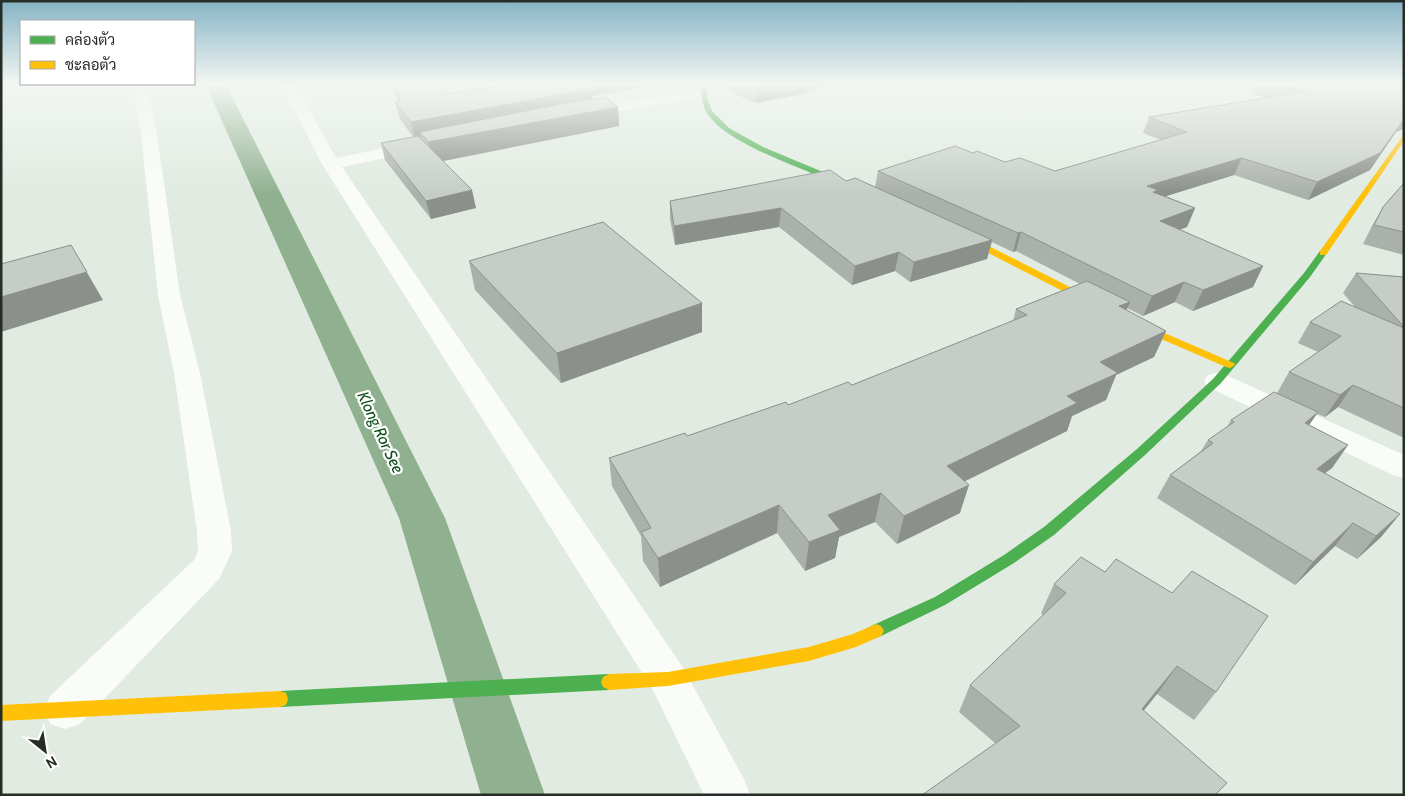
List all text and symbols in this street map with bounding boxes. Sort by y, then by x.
legend [20,20,195,85]
text: คล่องตัว [65,30,115,49]
text: ชะลอตัว [65,56,116,74]
water label: Klong Ror See [353,388,408,476]
north arrow [20,726,70,776]
text: N [43,752,60,773]

